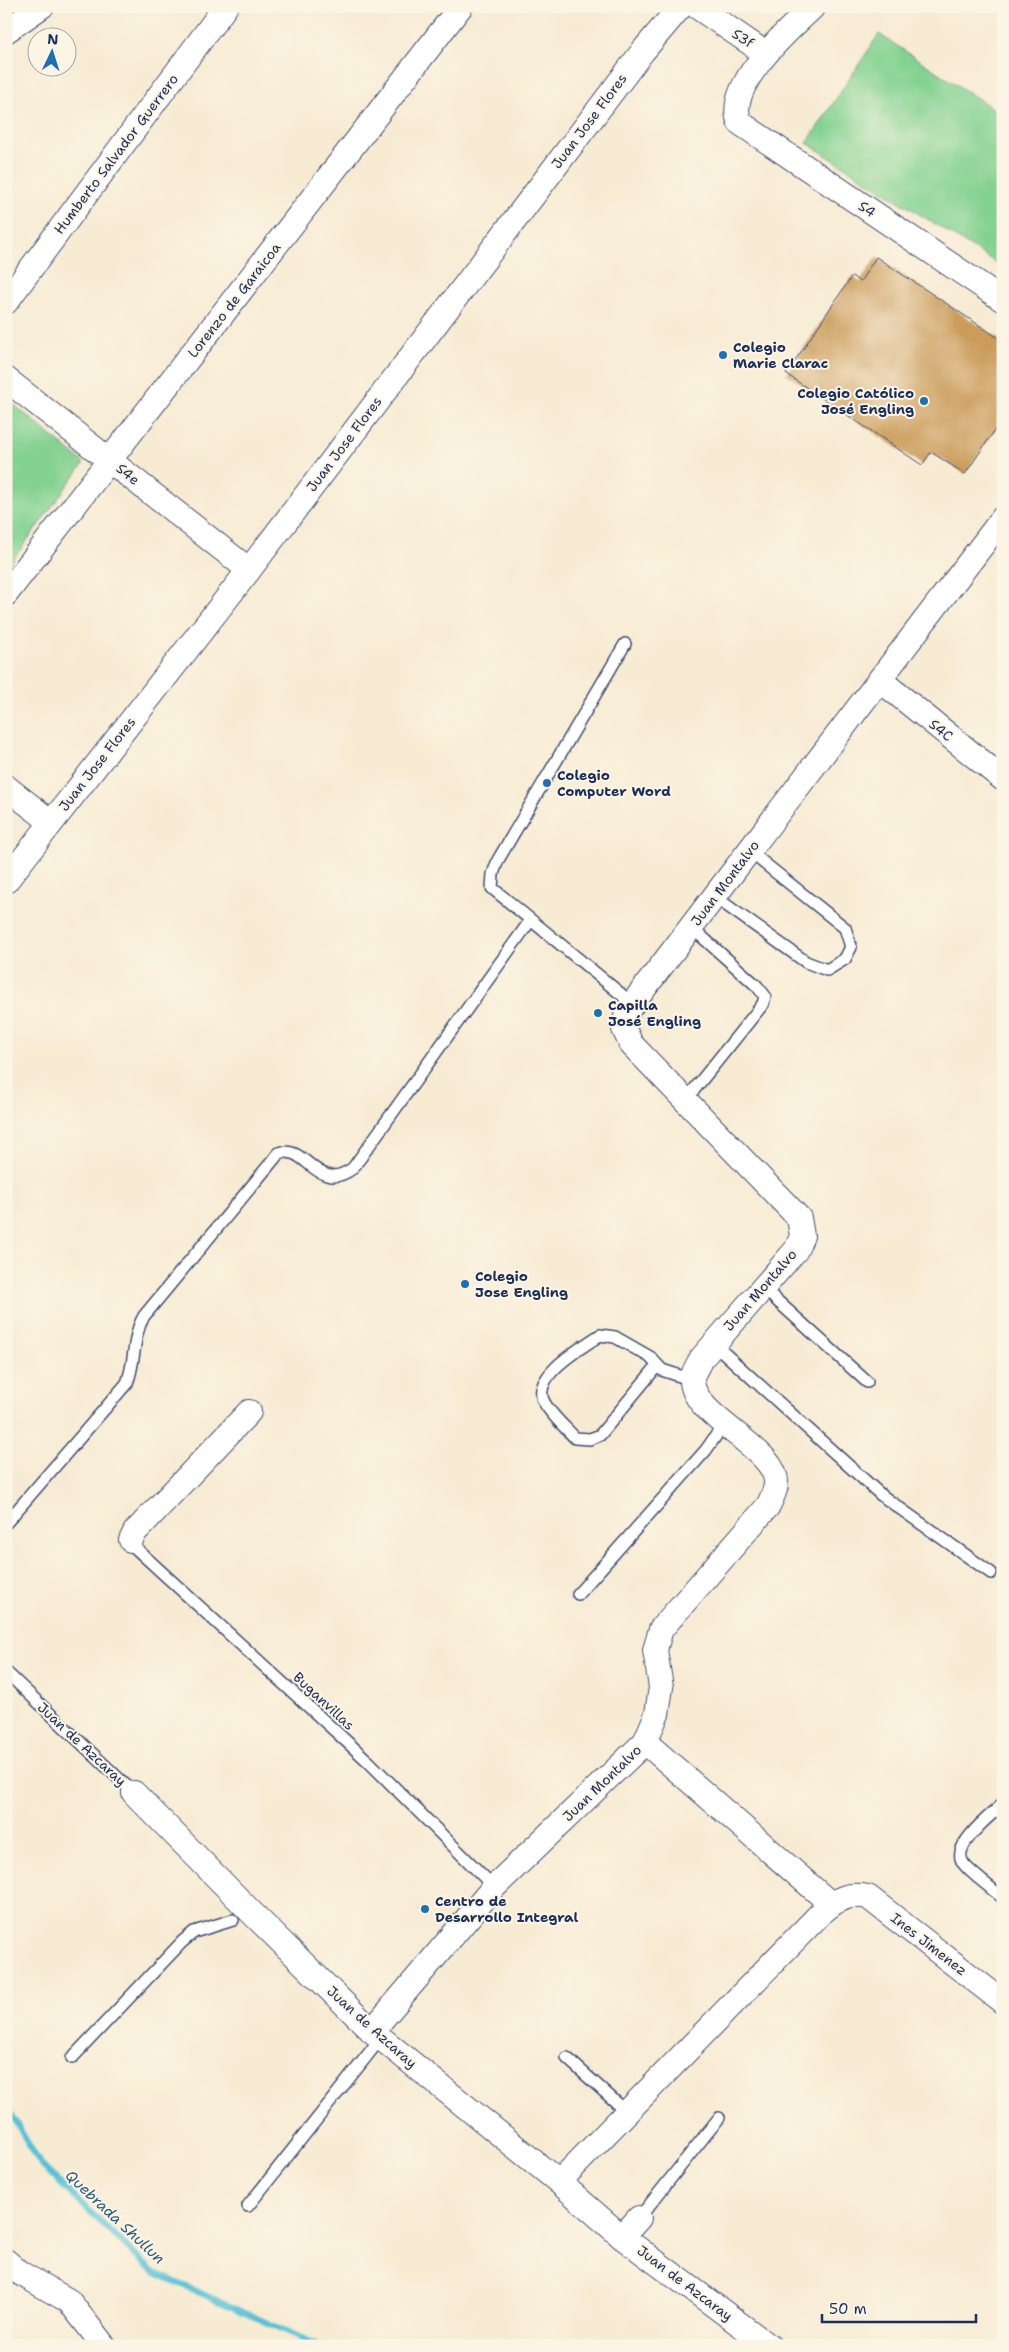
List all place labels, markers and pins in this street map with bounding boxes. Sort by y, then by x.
place label: Colegio Marie Clarac [733,338,828,372]
marker: Colegio Marie Clarac [717,349,729,361]
place label: Colegio Católico José Engling [797,384,914,418]
marker: Colegio Católico José Engling [918,395,930,407]
place label: Colegio Computer Word [557,766,671,800]
marker: Colegio Computer Word [541,777,553,789]
place label: Capilla José Engling [608,996,701,1030]
marker: Capilla José Engling [592,1007,604,1019]
place label: Colegio Jose Engling [475,1267,568,1301]
marker: Colegio Jose Engling [459,1278,471,1290]
place label: Centro de Desarrollo Integral [435,1892,579,1926]
marker: Centro de Desarrollo Integral [419,1903,431,1915]

